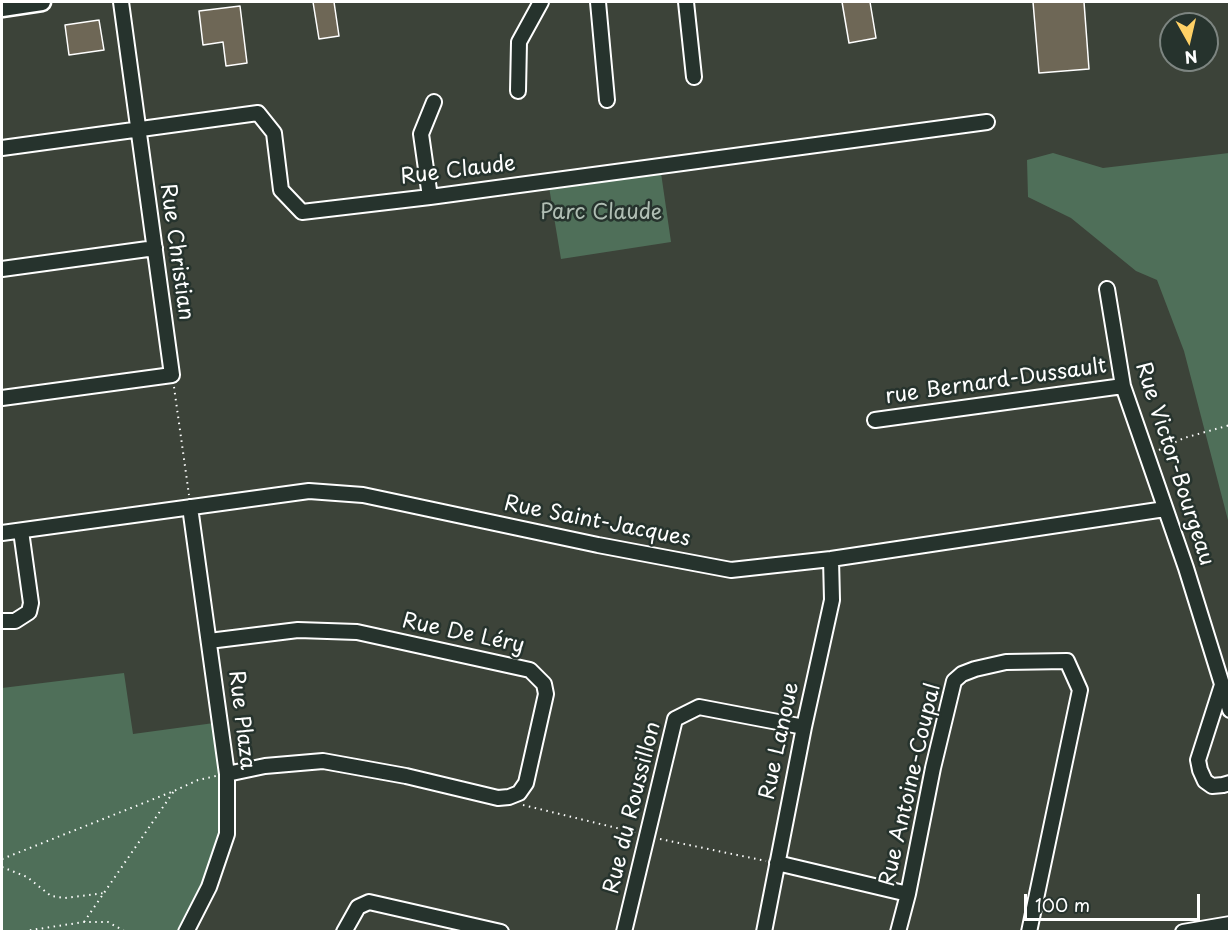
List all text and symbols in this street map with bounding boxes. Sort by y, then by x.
north arrow [1159,12,1219,72]
text: N [1183,45,1199,71]
street label: Rue Claude [399,151,517,191]
street label: Rue Christian [154,182,198,322]
park label: Parc Claude [540,200,662,226]
street label: rue Bernard-Dussault [884,354,1108,410]
street label: Rue Victor-Bourgeau [1129,359,1219,569]
street label: Rue Saint-Jacques [502,492,692,552]
street label: Rue De Léry [400,609,526,659]
street label: Rue Plaza [222,669,260,771]
street label: Rue Lanoue [755,680,805,802]
street label: Rue Antoine-Coupal [875,681,947,889]
street label: Rue du Roussillon [599,719,667,897]
scale bar [1027,882,1202,920]
text: 100 m [1035,891,1090,918]

